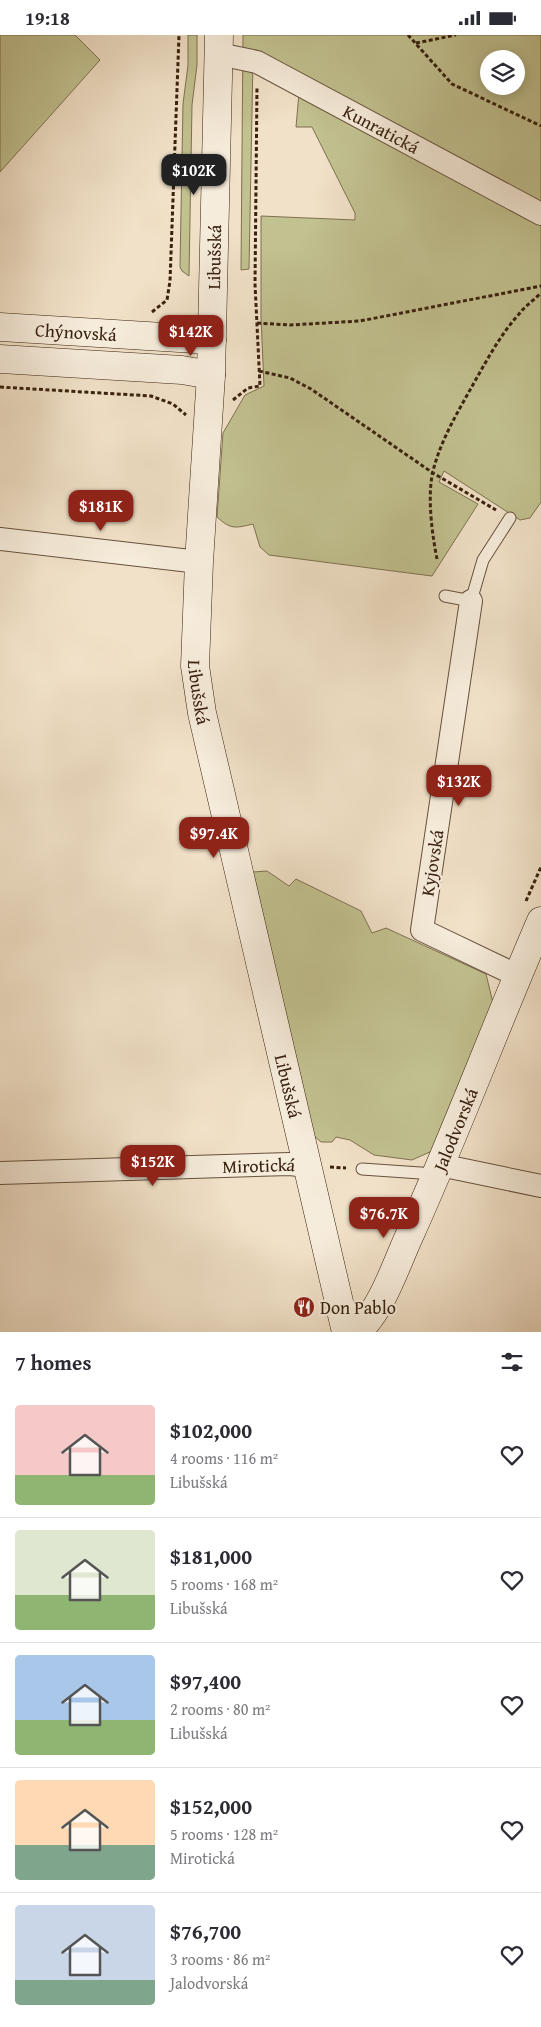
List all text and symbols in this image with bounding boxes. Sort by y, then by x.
text: 19:18 [25,4,70,32]
map controls [480,50,525,95]
button: layers [480,50,525,95]
street label: Kunratická [338,97,425,160]
pin: $102K [159,154,229,196]
text: $102K [172,158,216,182]
street label: Libušská [200,224,228,290]
pin: $142K [156,315,226,357]
street label: Chýnovská [34,316,118,348]
text: $142K [169,319,213,343]
pin: $181K [66,489,136,532]
text: $181K [79,494,123,518]
street label: Libušská [181,659,218,728]
pin: $132K [424,765,494,807]
text: $132K [437,769,481,793]
pin: $97.4K [173,817,255,859]
text: $97.4K [190,821,238,845]
street label: Kyjovská [413,827,451,898]
street label: Libušská [268,1051,309,1121]
street label: Jalodvorská [425,1083,484,1177]
pin: $152K [118,1145,188,1187]
text: $152K [131,1149,175,1173]
street label: Mirotická [222,1150,297,1180]
pin: $76.7K [343,1197,425,1239]
text: $76.7K [360,1201,408,1225]
place label: Don Pablo [320,1294,396,1321]
restaurant icon: Don Pablo [292,1295,316,1319]
text: 7 homes [15,1347,91,1378]
icon: filters [498,1348,526,1376]
text: $102,000 [170,1415,252,1446]
icon: home [55,1425,115,1485]
icon: heart [498,1441,526,1469]
text: 4 rooms · 116 m² [170,1446,278,1470]
text: Libušská [170,1470,228,1494]
text: $181,000 [170,1541,252,1572]
icon: home [55,1550,115,1610]
icon: heart [498,1566,526,1594]
text: 5 rooms · 168 m² [170,1572,278,1596]
text: Libušská [170,1596,228,1620]
text: $97,400 [170,1666,241,1697]
icon: home [55,1675,115,1735]
icon: heart [498,1691,526,1719]
text: 2 rooms · 80 m² [170,1697,270,1721]
text: Libušská [170,1721,228,1745]
text: $152,000 [170,1791,252,1822]
icon: home [55,1800,115,1860]
icon: heart [498,1816,526,1844]
text: 5 rooms · 128 m² [170,1822,278,1846]
text: Mirotická [170,1846,235,1870]
text: $76,700 [170,1916,241,1947]
icon: home [55,1925,115,1985]
icon: heart [498,1941,526,1969]
text: 3 rooms · 86 m² [170,1947,270,1971]
text: Jalodvorská [170,1971,248,1995]

